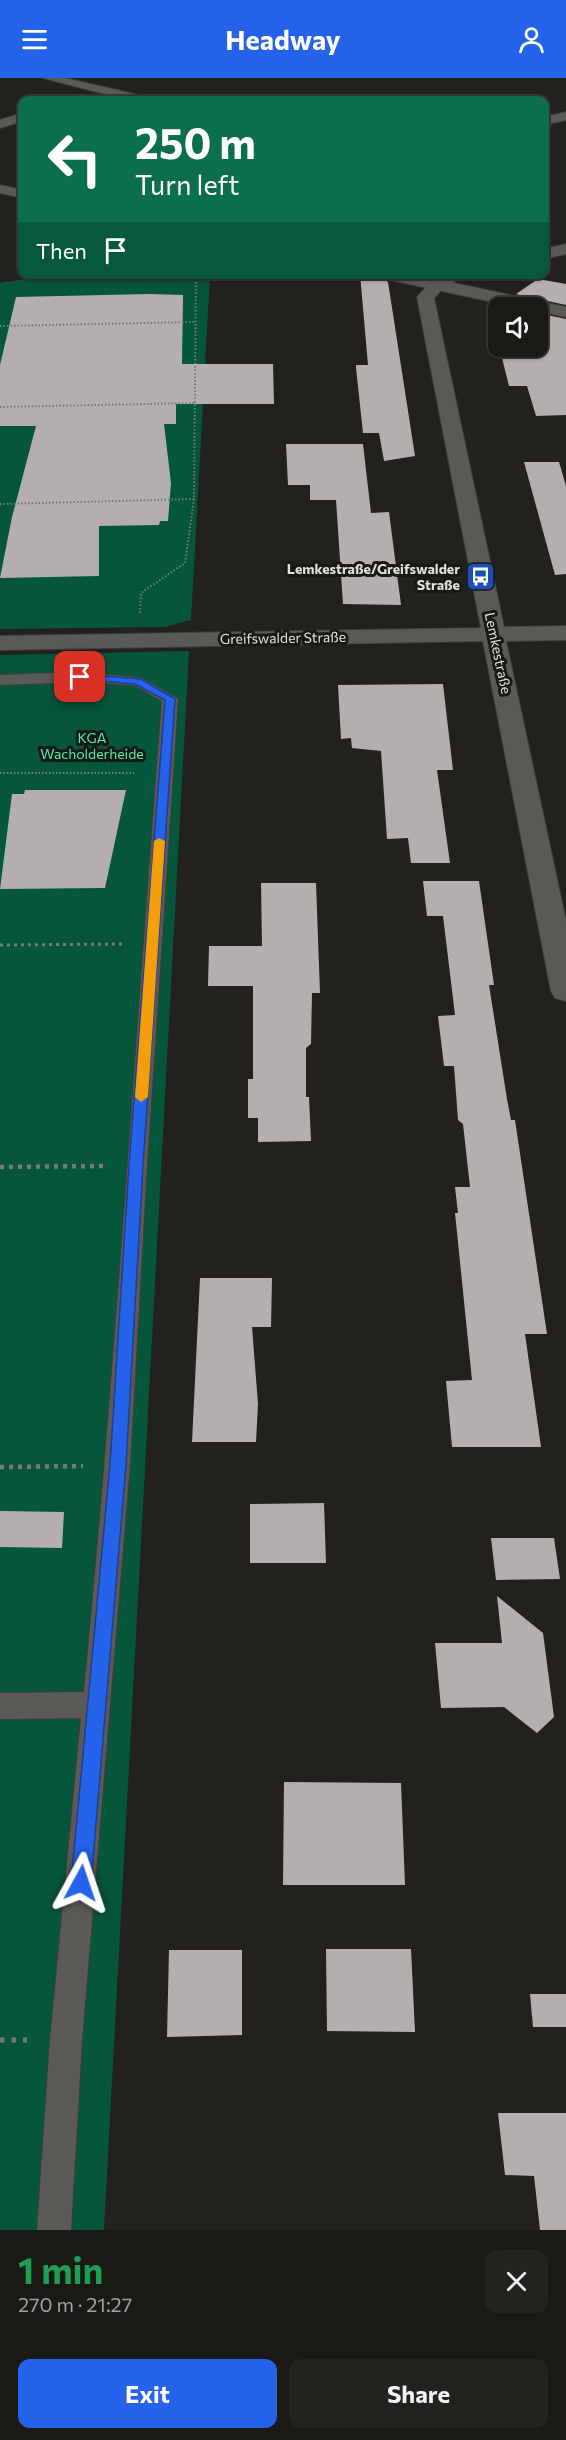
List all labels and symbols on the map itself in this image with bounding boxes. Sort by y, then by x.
place label: Lemkestraße/Greifswalder Straße [287,560,460,593]
bus stop icon: Lemkestraße/Greifswalder Straße [465,561,497,593]
street label: Lemkestraße [482,611,515,695]
street label: Greifswalder Straße [220,628,346,647]
pin [54,651,105,702]
park label: KGA Wacholderheide [40,729,144,762]
position arrow [49,1851,113,1915]

